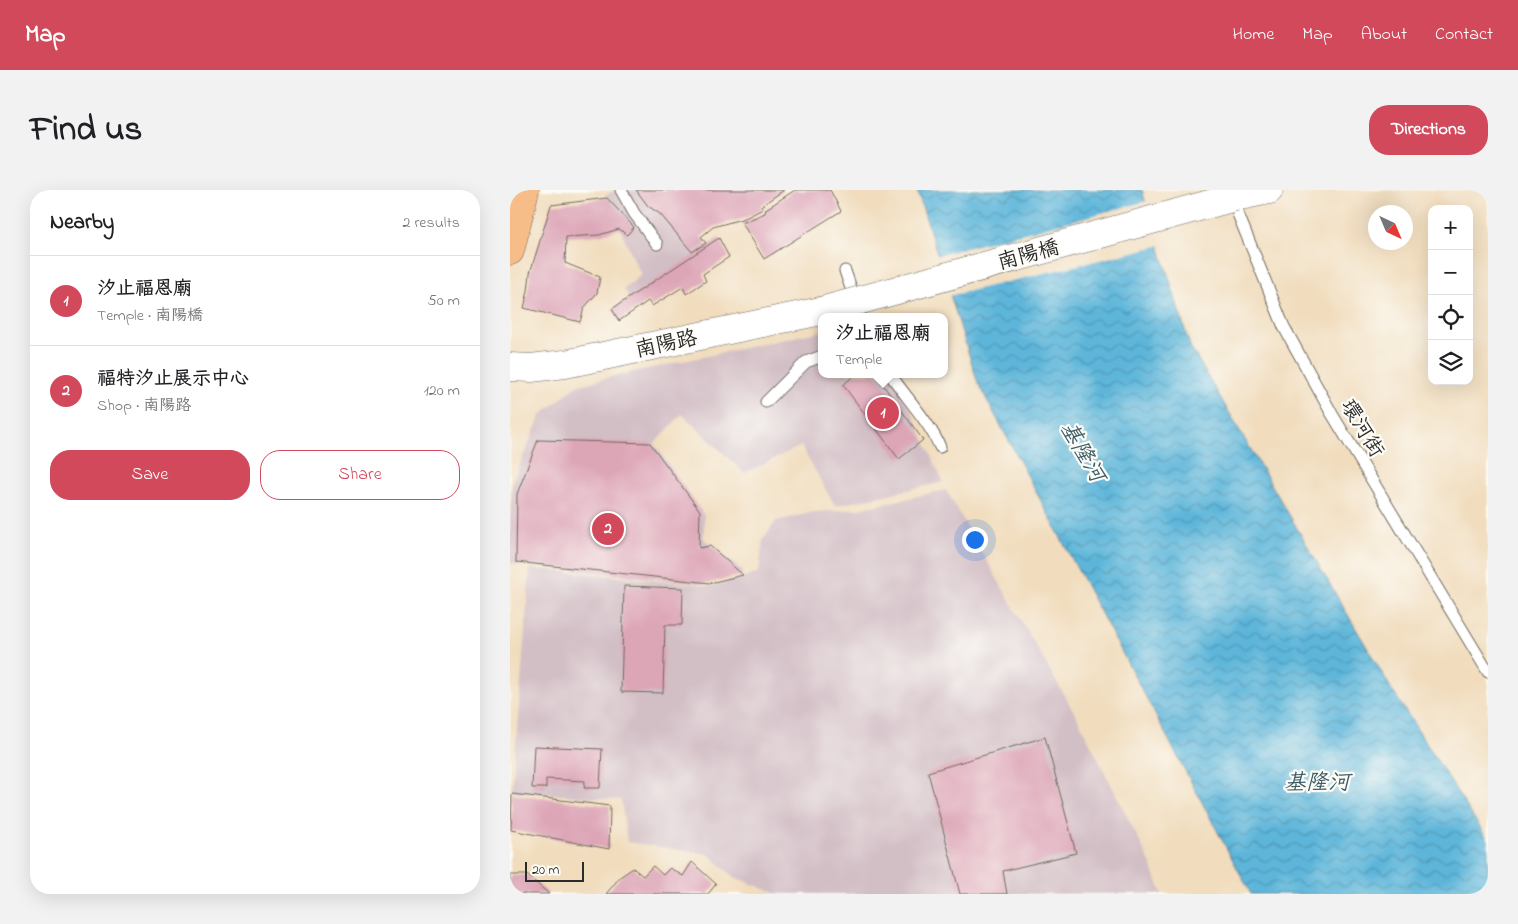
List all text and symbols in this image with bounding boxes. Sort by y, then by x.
text: Map [25,18,66,53]
text: Home [1233,22,1274,48]
text: Map [1302,22,1333,48]
text: About [1361,22,1407,48]
text: Contact [1435,22,1493,48]
text: Find us [30,105,142,156]
button: Directions [1369,105,1488,155]
north arrow [1368,205,1413,250]
map controls [1428,205,1473,385]
button: + [1428,205,1473,250]
text: Nearby [50,208,114,238]
text: 2 results [402,211,460,235]
street label: 南陽橋 [994,233,1063,279]
button: − [1428,250,1473,295]
text: 汐止福恩廟 [97,276,192,303]
text: 1 [63,289,69,313]
text: 50 m [428,289,460,313]
button: locate [1428,295,1473,340]
text: Temple · 南陽橋 [97,304,203,328]
popup [818,313,948,378]
text: 汐止福恩廟 [835,321,931,348]
street label: 南陽路 [632,324,700,366]
button: layers [1428,340,1473,385]
text: Temple [835,348,882,372]
text: 福特汐止展示中心 [97,366,249,393]
text: 2 [62,379,70,403]
text: 120 m [424,379,460,403]
text: Shop · 南陽路 [97,394,191,418]
pin: 1 [867,394,899,432]
street label: 環河街 [1332,394,1390,464]
water label: 基隆河 [1051,416,1113,492]
button: Save [50,450,250,500]
button: Share [260,450,460,500]
pin: 2 [592,510,624,548]
your location [962,527,988,553]
water label: 基隆河 [1284,768,1353,800]
scale bar [525,859,584,882]
text: 20 m [532,860,559,881]

